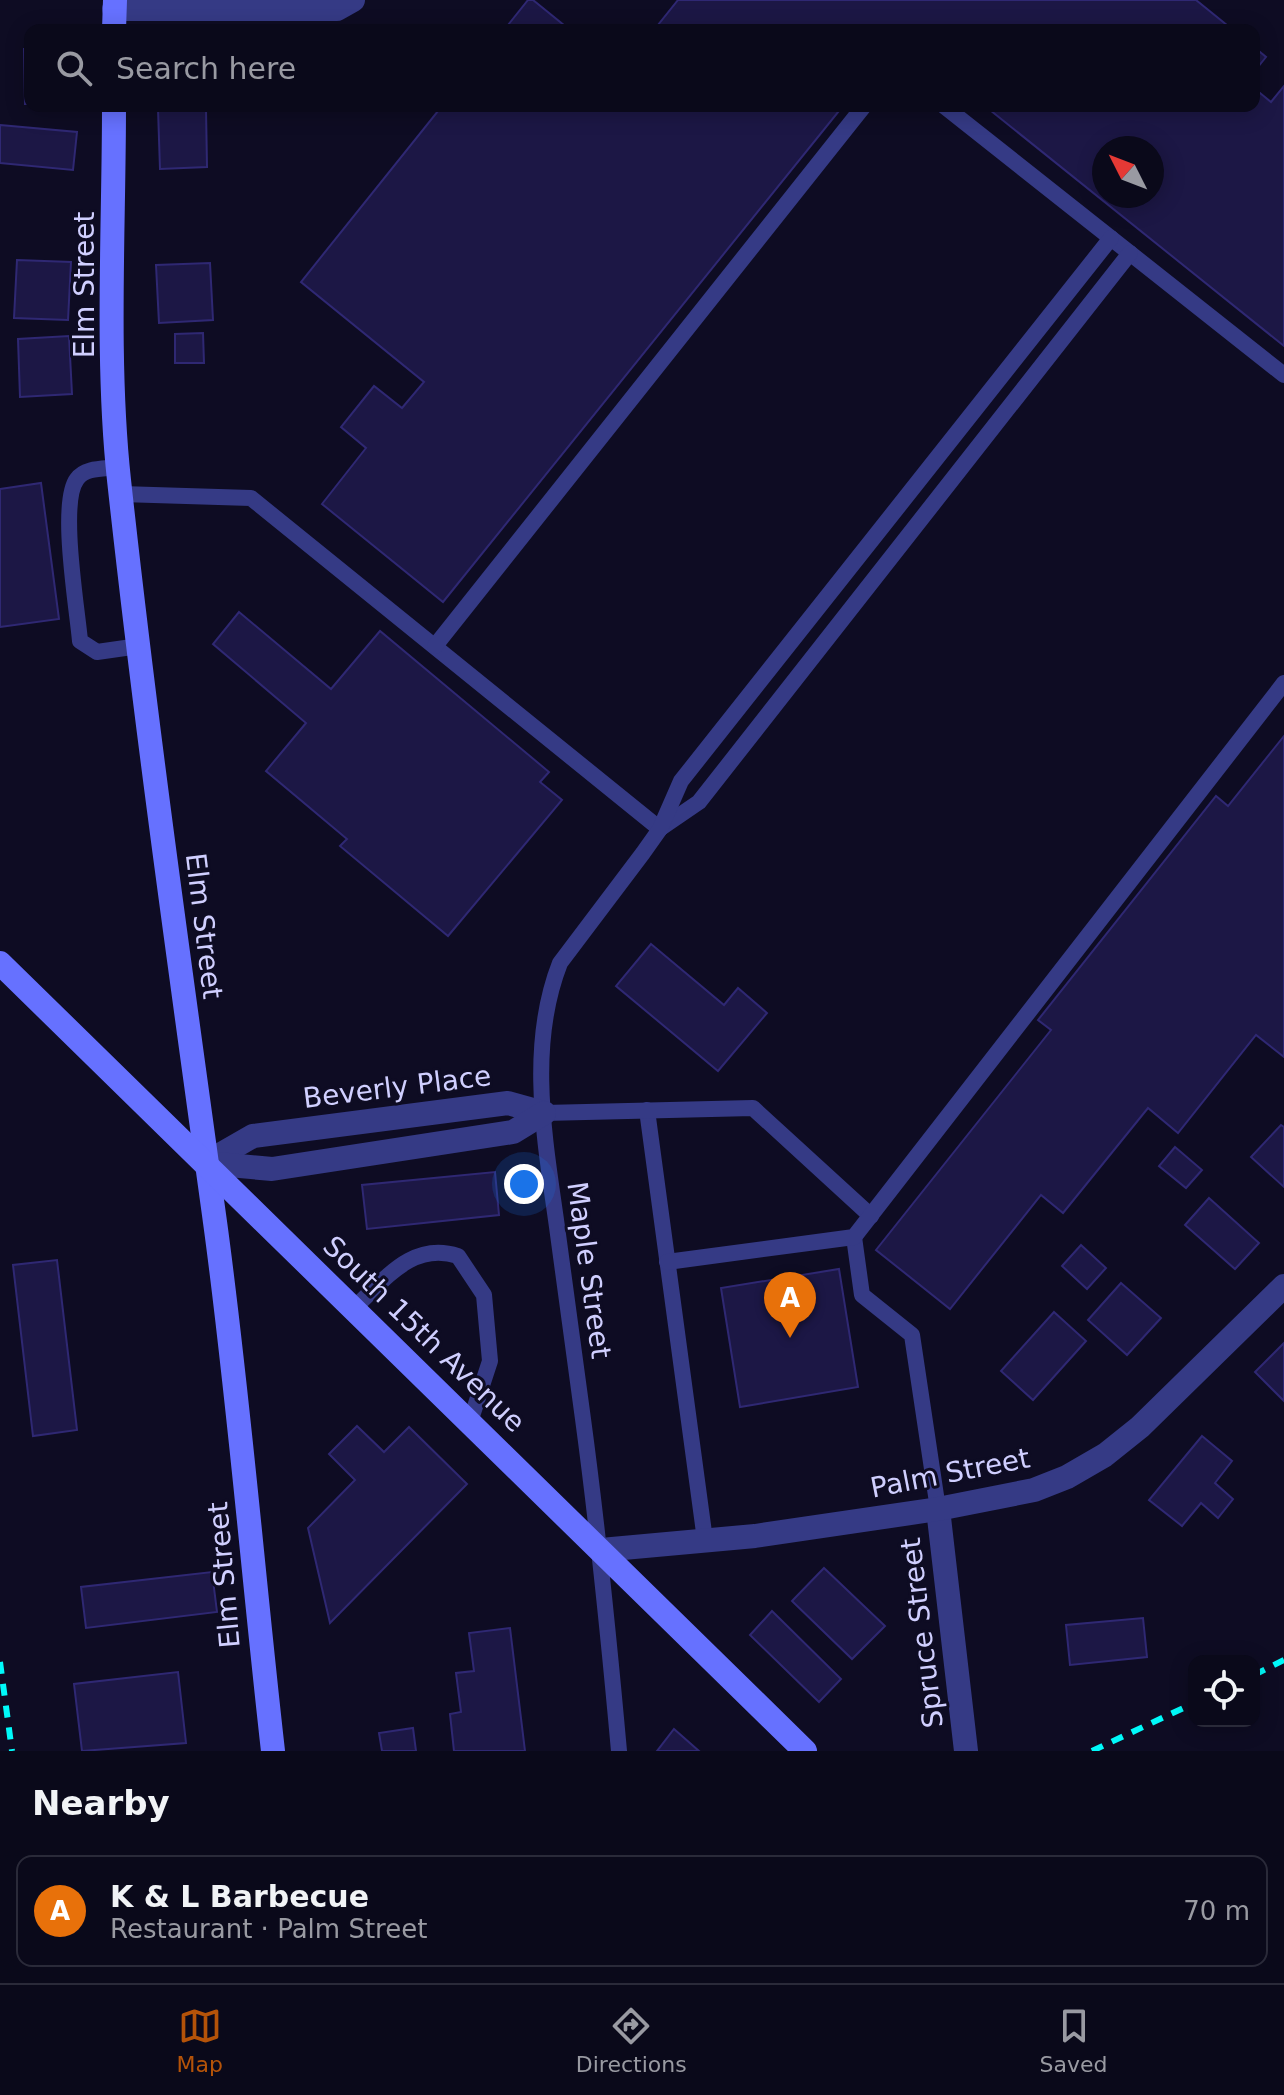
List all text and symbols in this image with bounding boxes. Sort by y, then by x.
search box [24,24,1260,112]
icon: search [52,46,96,90]
text: Search here [116,51,296,86]
north arrow [1092,136,1164,208]
street label: Elm Street [68,212,101,358]
street label: Elm Street [179,851,229,1001]
street label: Beverly Place [301,1059,493,1115]
your location [504,1164,544,1204]
street label: Maple Street [560,1180,618,1360]
street label: South 15th Avenue [316,1229,532,1439]
pin: A [764,1272,816,1338]
street label: Palm Street [867,1441,1033,1505]
street label: Elm Street [201,1500,247,1650]
street label: Spruce Street [894,1536,950,1730]
map controls [1188,1655,1260,1727]
button: locate [1188,1655,1260,1727]
text: Nearby [32,1783,170,1823]
text: K & L Barbecue [110,1879,369,1914]
text: A [50,1896,70,1926]
text: 70 m [1183,1896,1250,1926]
text: Restaurant · Palm Street [110,1914,427,1944]
tab: Map [176,2004,223,2077]
tab: Directions [576,2004,687,2077]
tab: Saved [1040,2004,1108,2077]

